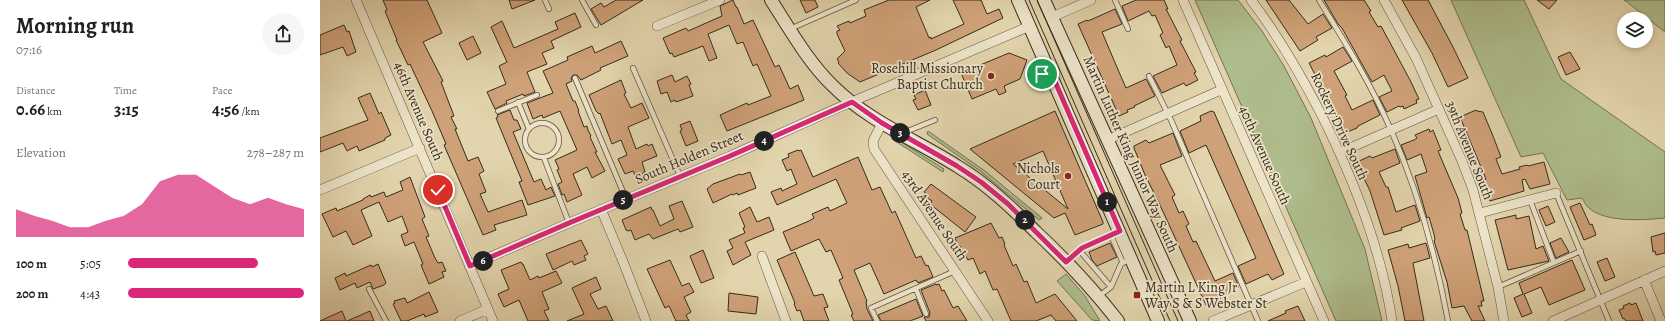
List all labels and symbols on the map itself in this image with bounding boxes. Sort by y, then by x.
street label: Martin Luther King Junior Way South [1078,53,1183,256]
pin [1025,57,1059,91]
street label: 46th Avenue South [389,59,448,164]
place label: Rosehill Missionary Baptist Church [871,59,984,94]
street label: Rockery Drive South [1306,69,1373,184]
marker: Rosehill Missionary Baptist Church [986,71,996,81]
street label: 39th Avenue South [1441,98,1498,203]
street label: 40th Avenue South [1234,103,1295,208]
pin: 3 [890,123,910,143]
street label: South Holden Street [632,126,747,189]
pin: 4 [754,131,774,151]
place label: Nichols Court [1017,159,1060,194]
street label: 43rd Avenue South [897,166,972,265]
marker: Nichols Court [1063,171,1073,181]
pin [421,173,455,207]
pin: 5 [613,190,633,210]
pin: 1 [1097,192,1117,212]
pin: 2 [1015,210,1035,230]
pin: 6 [473,251,493,271]
place label: Martin L King Jr Way S & S Webster St [1144,278,1268,313]
marker: Martin L King Jr Way S & S Webster St [1132,290,1142,300]

